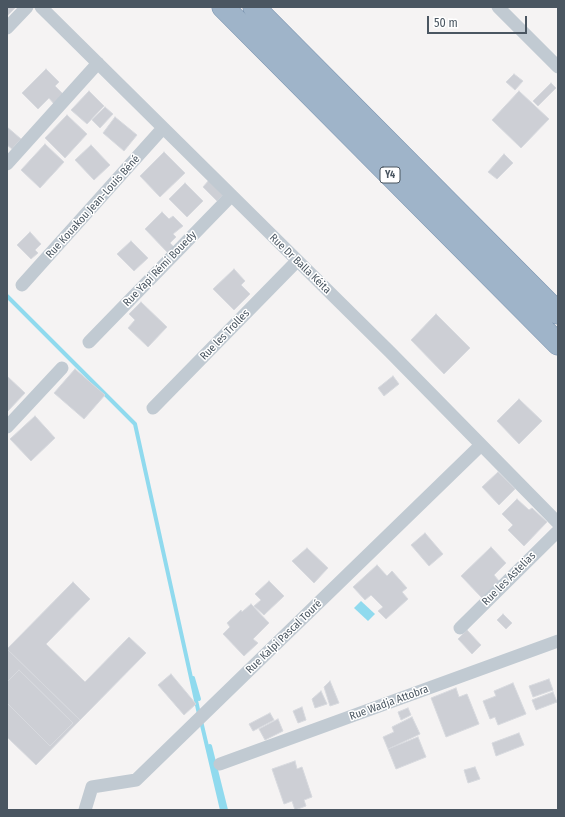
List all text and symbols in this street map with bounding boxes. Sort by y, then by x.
scale bar [429,8,529,34]
text: 50 m [434,16,458,30]
street label: Rue Kouakou Jean-Louis Béné [43,153,143,261]
road number: Y4 [380,167,400,183]
street label: Rue Yapi Rémi Bouedy [121,229,199,309]
street label: Rue Dr Balla Kéita [267,231,333,297]
street label: Rue les Trolles [198,307,252,363]
street label: Rue les Astelias [479,549,539,609]
street label: Rue Kalpi Pascal Touré [243,597,325,677]
street label: Rue Wadja Attobra [348,683,430,723]

